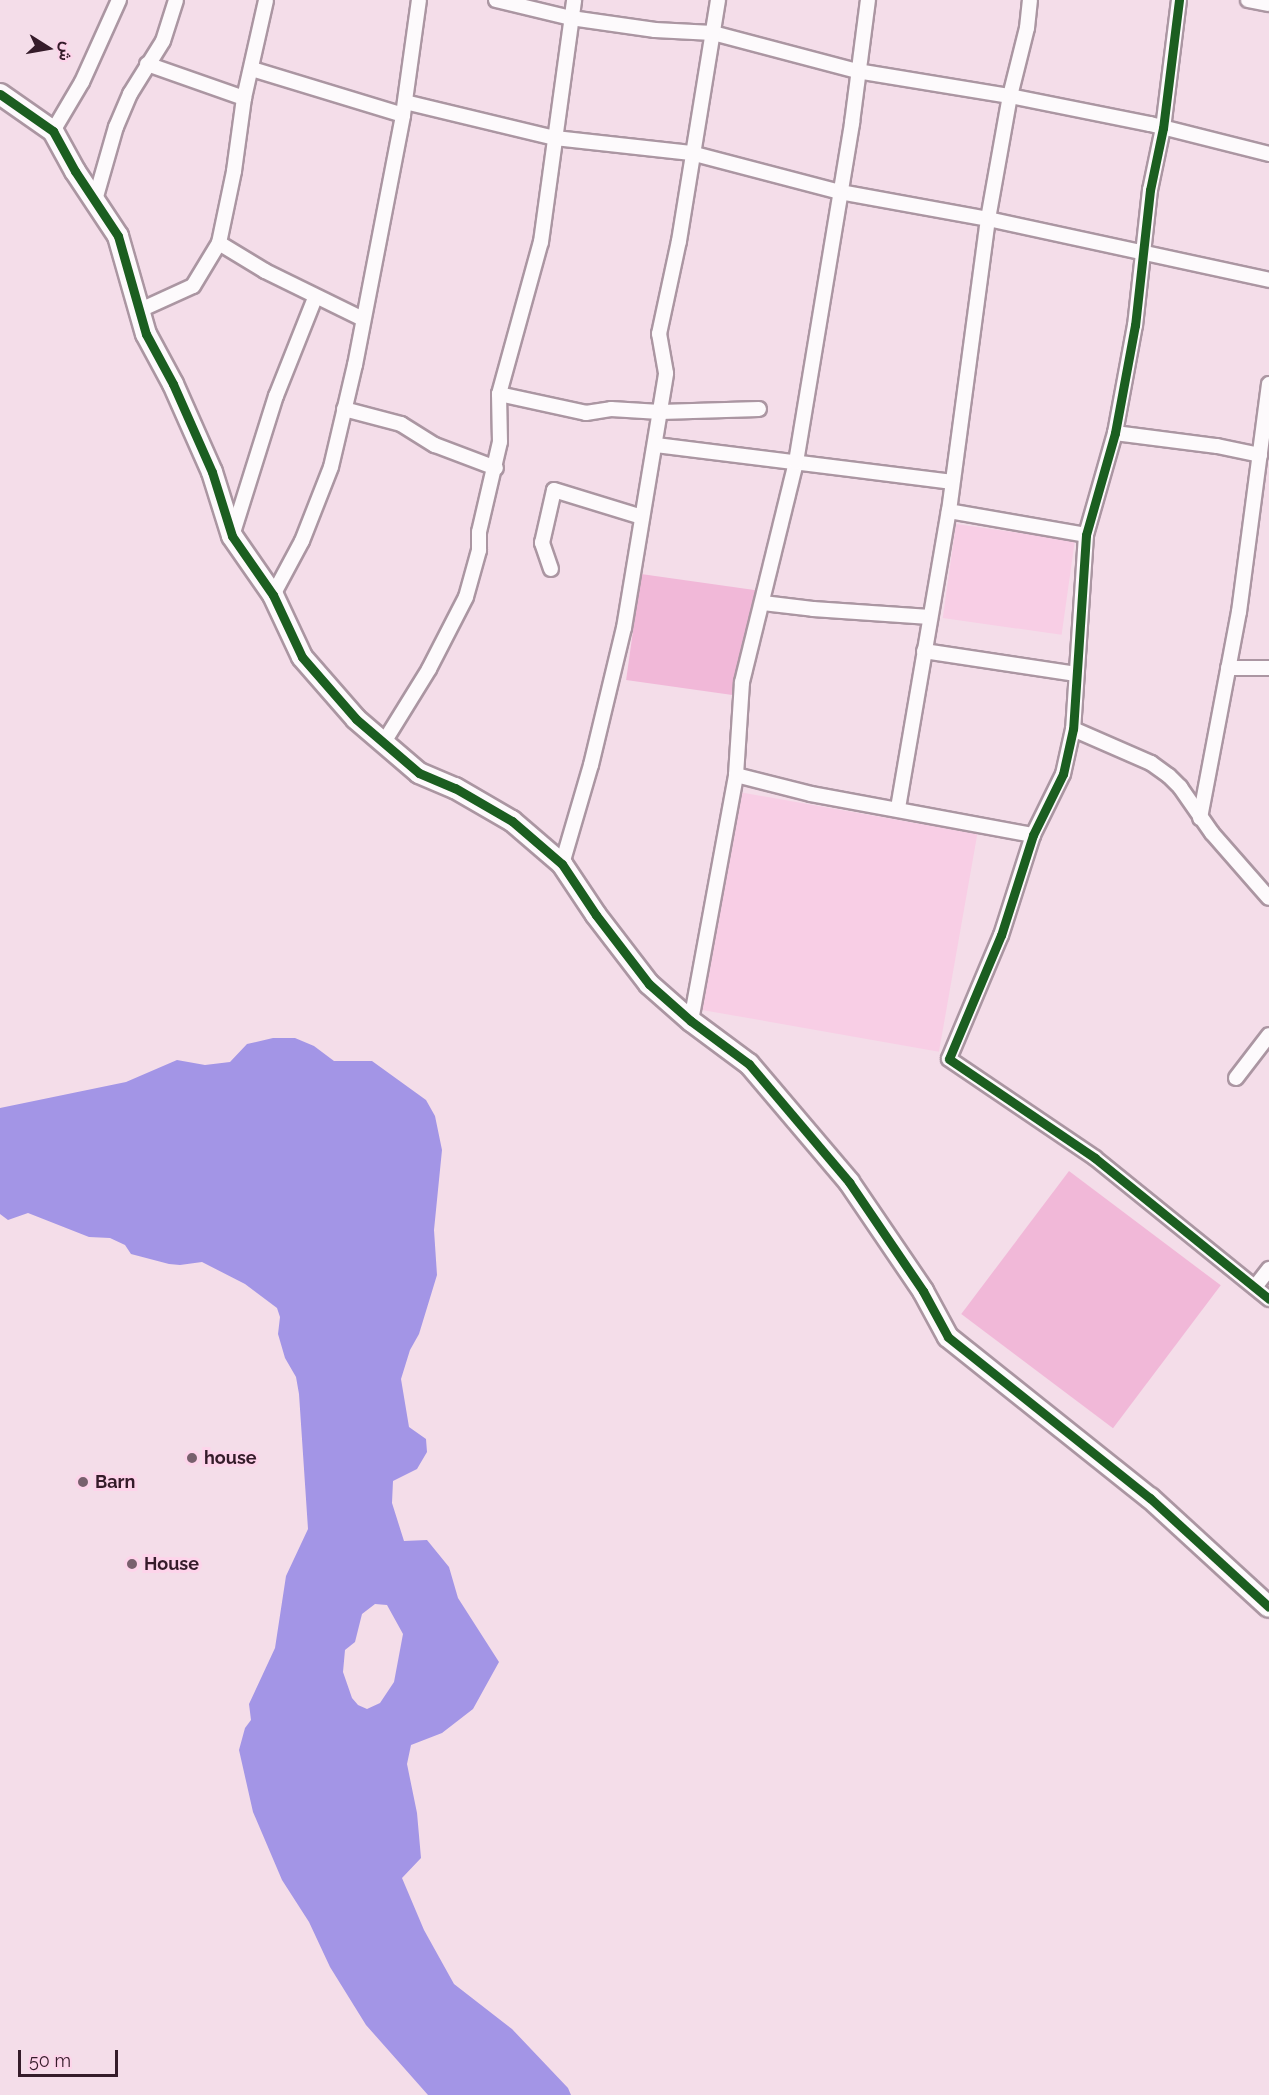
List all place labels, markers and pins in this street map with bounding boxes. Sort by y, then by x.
place label: house [204,1447,257,1469]
marker: house [185,1451,199,1465]
place label: Barn [95,1471,135,1493]
marker: Barn [76,1475,90,1489]
place label: House [144,1553,199,1575]
marker: House [125,1557,139,1571]

